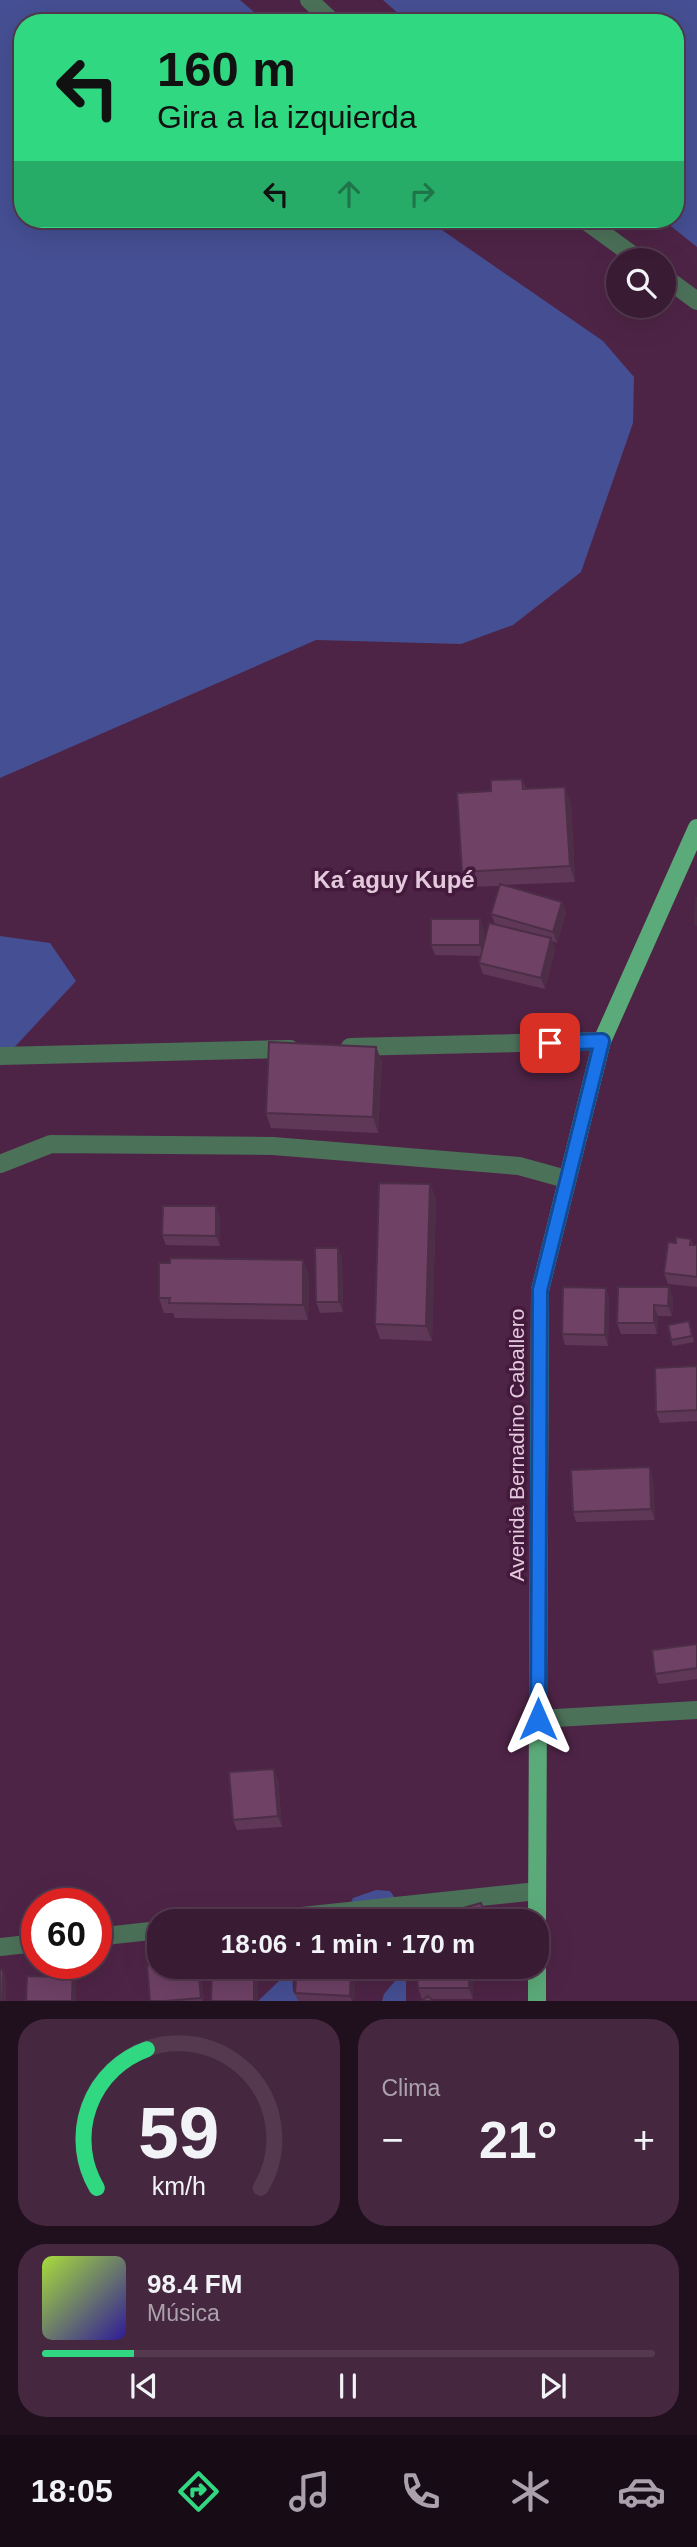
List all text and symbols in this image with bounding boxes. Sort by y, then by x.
icon: left [42,42,133,133]
text: 160 m [157,42,296,96]
text: Gira a la izquierda [157,99,417,135]
icon: left [257,175,295,213]
icon: ahead [330,175,368,213]
icon: right [403,175,441,213]
map controls [606,248,676,318]
button: search [606,248,676,318]
district label: Ka´aguy Kupé [313,866,475,893]
pin [520,1013,580,1073]
icon: arrive [531,1024,569,1062]
street label: Avenida Bernadino Caballero [505,1309,528,1581]
position arrow [501,1682,575,1756]
speed limit sign: 60 [21,1888,112,1979]
text: 18:06 · 1 min · 170 m [221,1929,475,1959]
text: Clima [382,2075,440,2101]
text: 59 [138,2093,219,2174]
text: 21° [479,2111,558,2169]
text: − [382,2119,404,2161]
text: + [633,2119,655,2161]
text: km/h [152,2172,206,2200]
text: 98.4 FM [147,2269,242,2299]
text: Música [147,2300,220,2326]
icon: previous [125,2367,163,2405]
icon: pause [329,2367,367,2405]
icon: next [534,2367,572,2405]
icon: directions [174,2467,223,2516]
icon: music [285,2467,334,2516]
icon: phone [396,2467,445,2516]
icon: climate [506,2467,555,2516]
icon: car [617,2467,666,2516]
text: 18:05 [31,2473,113,2509]

